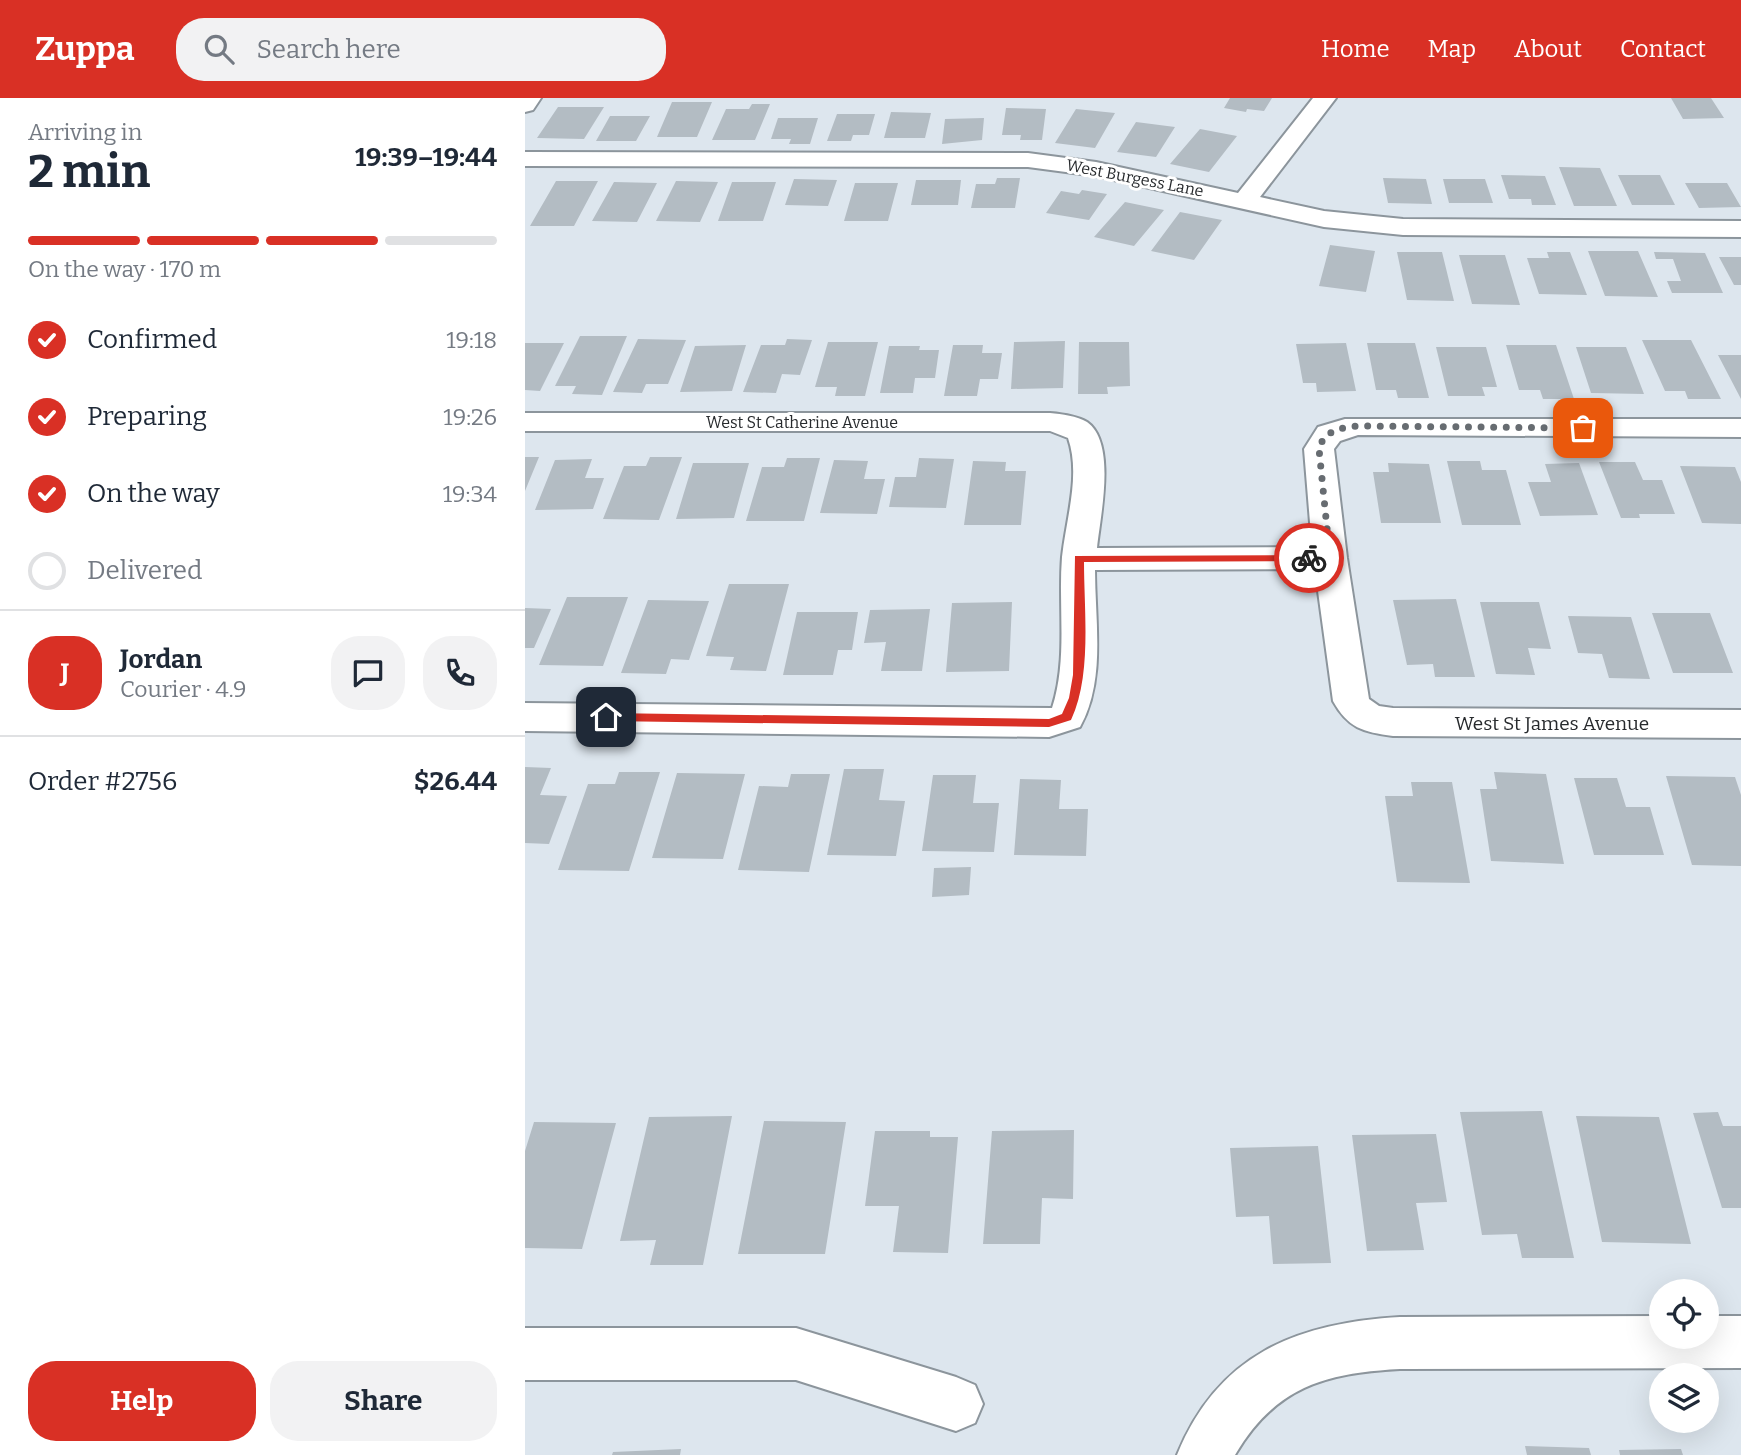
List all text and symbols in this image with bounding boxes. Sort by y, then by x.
search box [176,18,666,81]
text: Zuppa [35,29,134,69]
icon: search [200,30,238,68]
text: Search here [256,34,401,65]
text: Home [1321,35,1390,63]
text: Map [1428,35,1476,63]
text: About [1514,35,1582,63]
text: Contact [1620,35,1706,63]
text: Arriving in [28,118,142,146]
text: 19:39–19:44 [355,142,497,173]
text: 2 min [28,144,150,199]
street label: West Burgess Lane [1065,155,1205,201]
text: On the way · 170 m [28,255,221,283]
icon: check [28,321,66,359]
text: Confirmed [87,324,217,355]
text: 19:18 [446,326,497,354]
icon: check [28,398,66,436]
pin [1553,398,1613,458]
text: Preparing [87,401,207,432]
text: 19:26 [443,403,497,431]
icon: bag [1564,409,1602,447]
street label: West St Catherine Avenue [706,413,898,432]
icon: check [28,475,66,513]
text: On the way [87,478,220,509]
text: 19:34 [443,480,497,508]
courier [1274,523,1344,593]
icon: bike [1290,539,1328,577]
text: Delivered [87,555,202,586]
button: chat [331,636,405,710]
button: phone [423,636,497,710]
text: Jordan [120,644,202,675]
text: J [61,658,69,689]
text: Courier · 4.9 [120,675,247,703]
pin [576,687,636,747]
icon: home [587,698,625,736]
street label: West St James Avenue [1455,712,1649,735]
text: Order #2756 [28,766,177,797]
text: $26.44 [414,766,497,797]
map controls [1649,1279,1719,1433]
button: locate [1649,1279,1719,1349]
button: Help [28,1361,256,1441]
button: Share [270,1361,497,1441]
button: layers [1649,1363,1719,1433]

